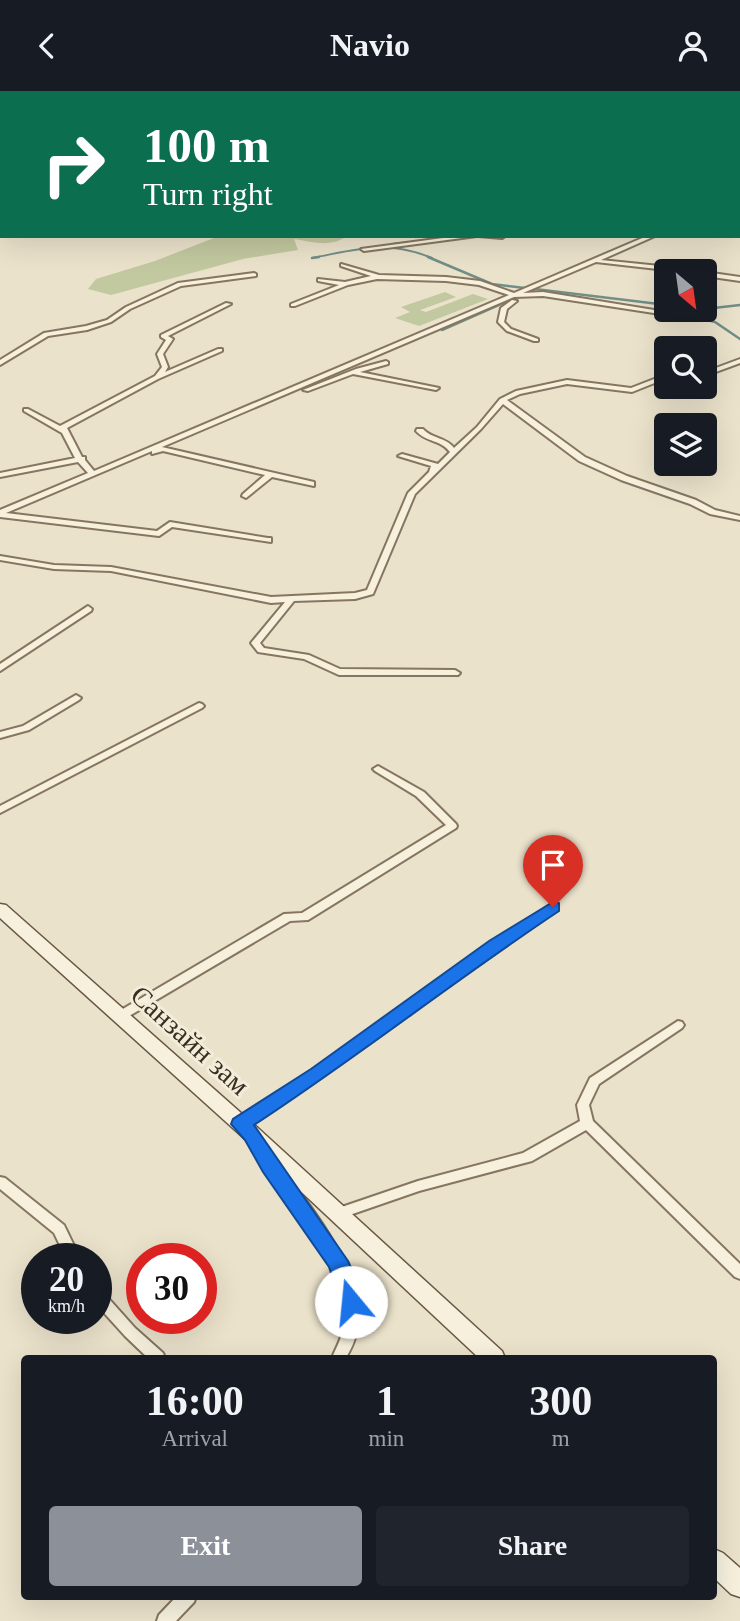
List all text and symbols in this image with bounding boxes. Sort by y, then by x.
icon: back [28,27,66,65]
text: Navio [330,27,410,63]
icon: person [674,27,712,65]
text: 100 m [143,118,270,173]
icon: right [28,119,119,210]
text: Turn right [143,176,273,212]
north arrow [654,259,718,322]
map controls [654,259,717,476]
button: search [654,336,717,399]
button: layers [654,413,717,476]
pin [523,835,583,907]
icon: arrive [534,846,572,884]
street label: Санзайн зам [125,979,255,1101]
speed limit sign: 30 [126,1243,217,1334]
text: 20 [49,1260,84,1299]
position arrow [314,1265,388,1339]
text: km/h [48,1296,85,1316]
text: 16:00 [146,1378,244,1424]
text: 1 [376,1378,397,1424]
text: 300 [529,1378,592,1424]
text: Arrival [162,1426,228,1451]
text: min [369,1426,404,1451]
text: m [552,1426,570,1451]
button: Exit [49,1506,362,1586]
button: Share [376,1506,689,1586]

